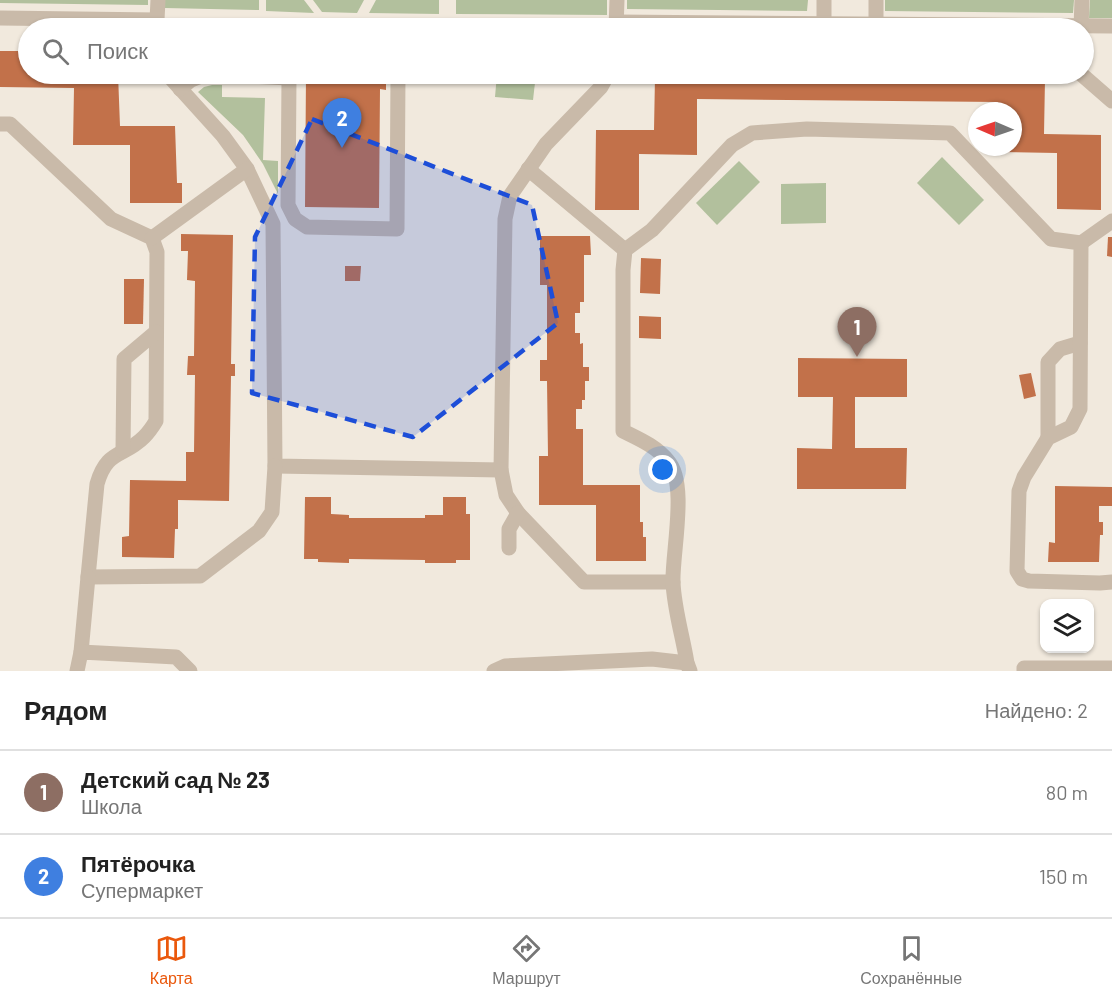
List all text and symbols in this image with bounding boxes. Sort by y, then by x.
search box [18,18,1094,84]
icon: search [39,35,72,68]
text: Поиск [87,37,148,63]
pin: 2 [322,98,362,148]
north arrow [968,102,1022,156]
pin: 1 [838,308,876,357]
your location [648,455,677,484]
map controls [1040,599,1094,653]
button: layers [1040,599,1094,653]
text: Рядом [24,694,107,725]
text: Найдено: 2 [985,698,1088,722]
text: Детский сад № 23 [81,766,270,792]
text: 1 [40,780,47,804]
text: 80 m [1046,780,1088,804]
text: Школа [81,794,142,818]
text: Пятёрочка [81,850,195,876]
text: 2 [38,864,49,888]
text: 150 m [1039,864,1088,888]
text: Супермаркет [81,878,203,902]
tab: Карта [150,932,193,988]
tab: Маршрут [492,932,561,988]
tab: Сохранённые [860,932,962,988]

